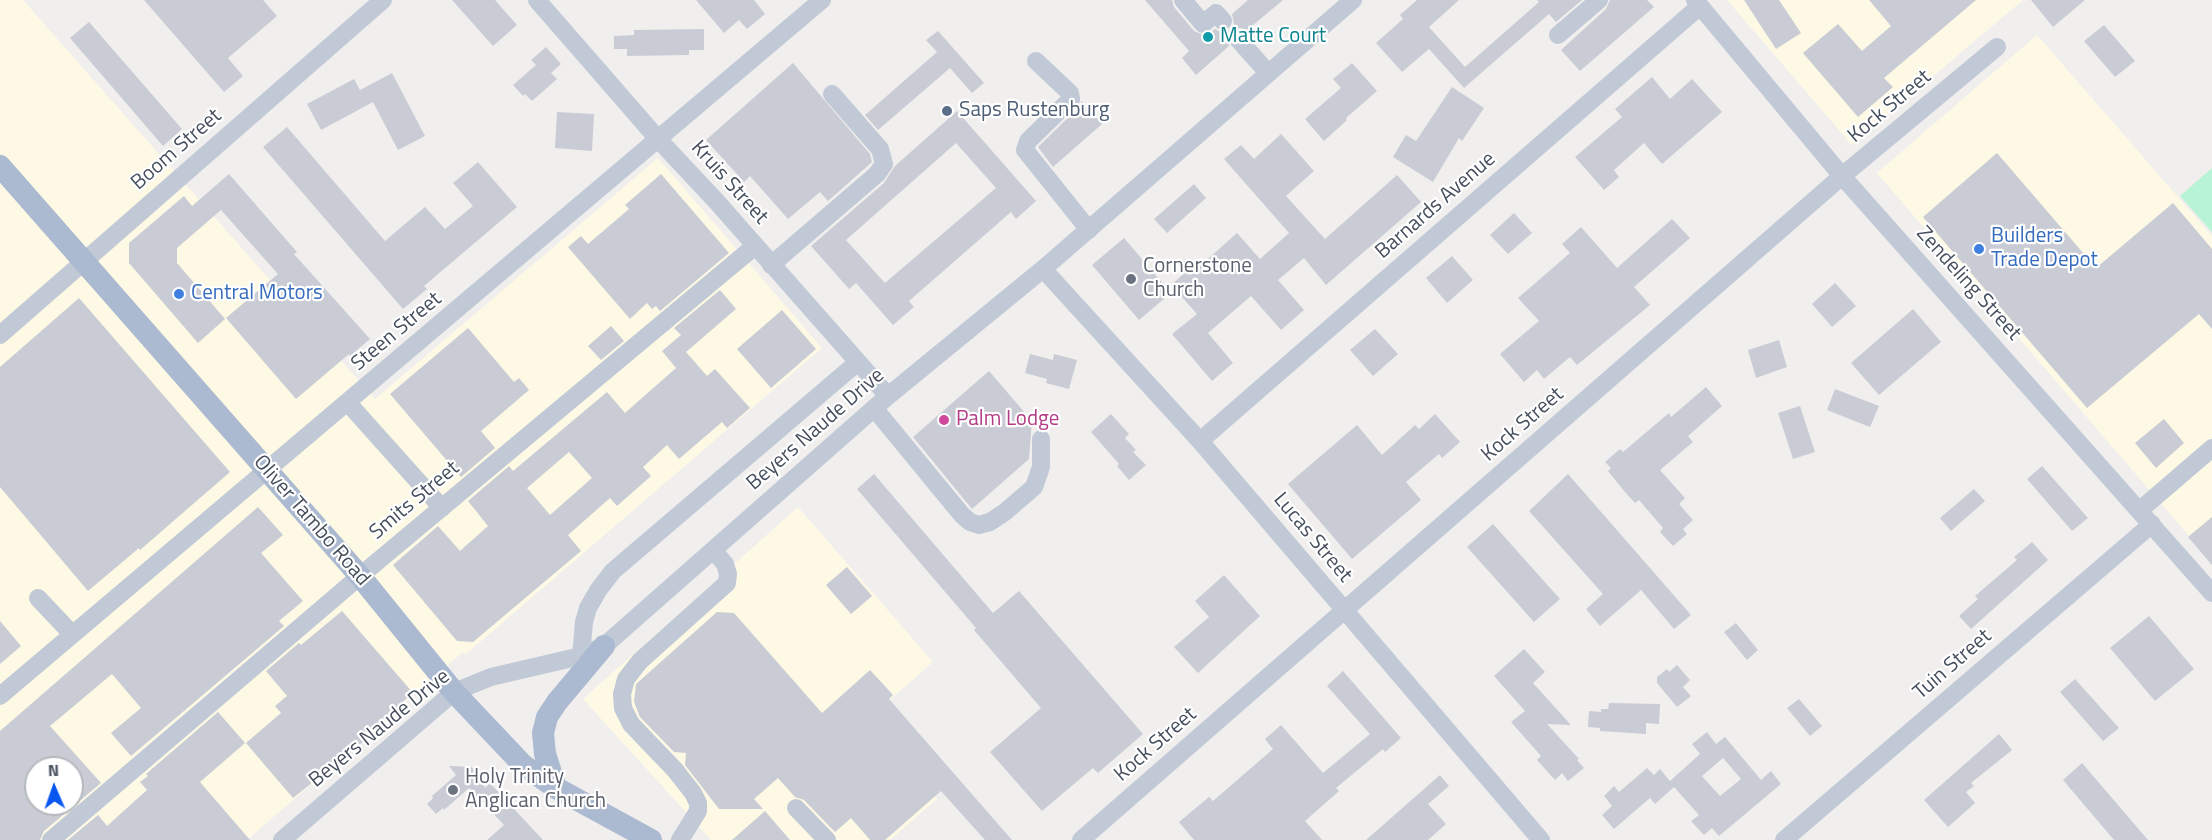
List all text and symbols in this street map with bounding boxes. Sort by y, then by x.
place label: Matte Court [1220,24,1326,50]
marker: Matte Court [1201,30,1215,44]
street label: Kock Street [1843,65,1937,149]
place label: Saps Rustenburg [959,98,1110,124]
street label: Boom Street [127,104,227,196]
marker: Saps Rustenburg [940,104,954,118]
street label: Kruis Street [685,136,773,230]
street label: Barnards Avenue [1371,147,1501,265]
street label: Zendeling Street [1910,222,2026,346]
place label: Builders Trade Depot [1991,224,2098,274]
marker: Builders Trade Depot [1972,242,1986,256]
place label: Cornerstone Church [1143,254,1252,304]
marker: Cornerstone Church [1124,272,1138,286]
place label: Central Motors [191,281,323,307]
marker: Central Motors [172,287,186,301]
street label: Steen Street [347,287,447,377]
street label: Beyers Naude Drive [742,364,890,496]
street label: Kock Street [1477,382,1569,468]
place label: Palm Lodge [956,407,1059,433]
marker: Palm Lodge [937,413,951,427]
street label: Oliver Tambo Road [247,450,375,592]
street label: Smits Street [365,456,465,546]
street label: Lucas Street [1267,488,1357,588]
street label: Tuin Street [1909,624,1997,706]
street label: Beyers Naude Drive [305,665,455,793]
street label: Kock Street [1110,702,1202,788]
north arrow [24,756,84,816]
text: N [47,758,59,782]
place label: Holy Trinity Anglican Church [465,765,606,815]
marker: Holy Trinity Anglican Church [446,783,460,797]

